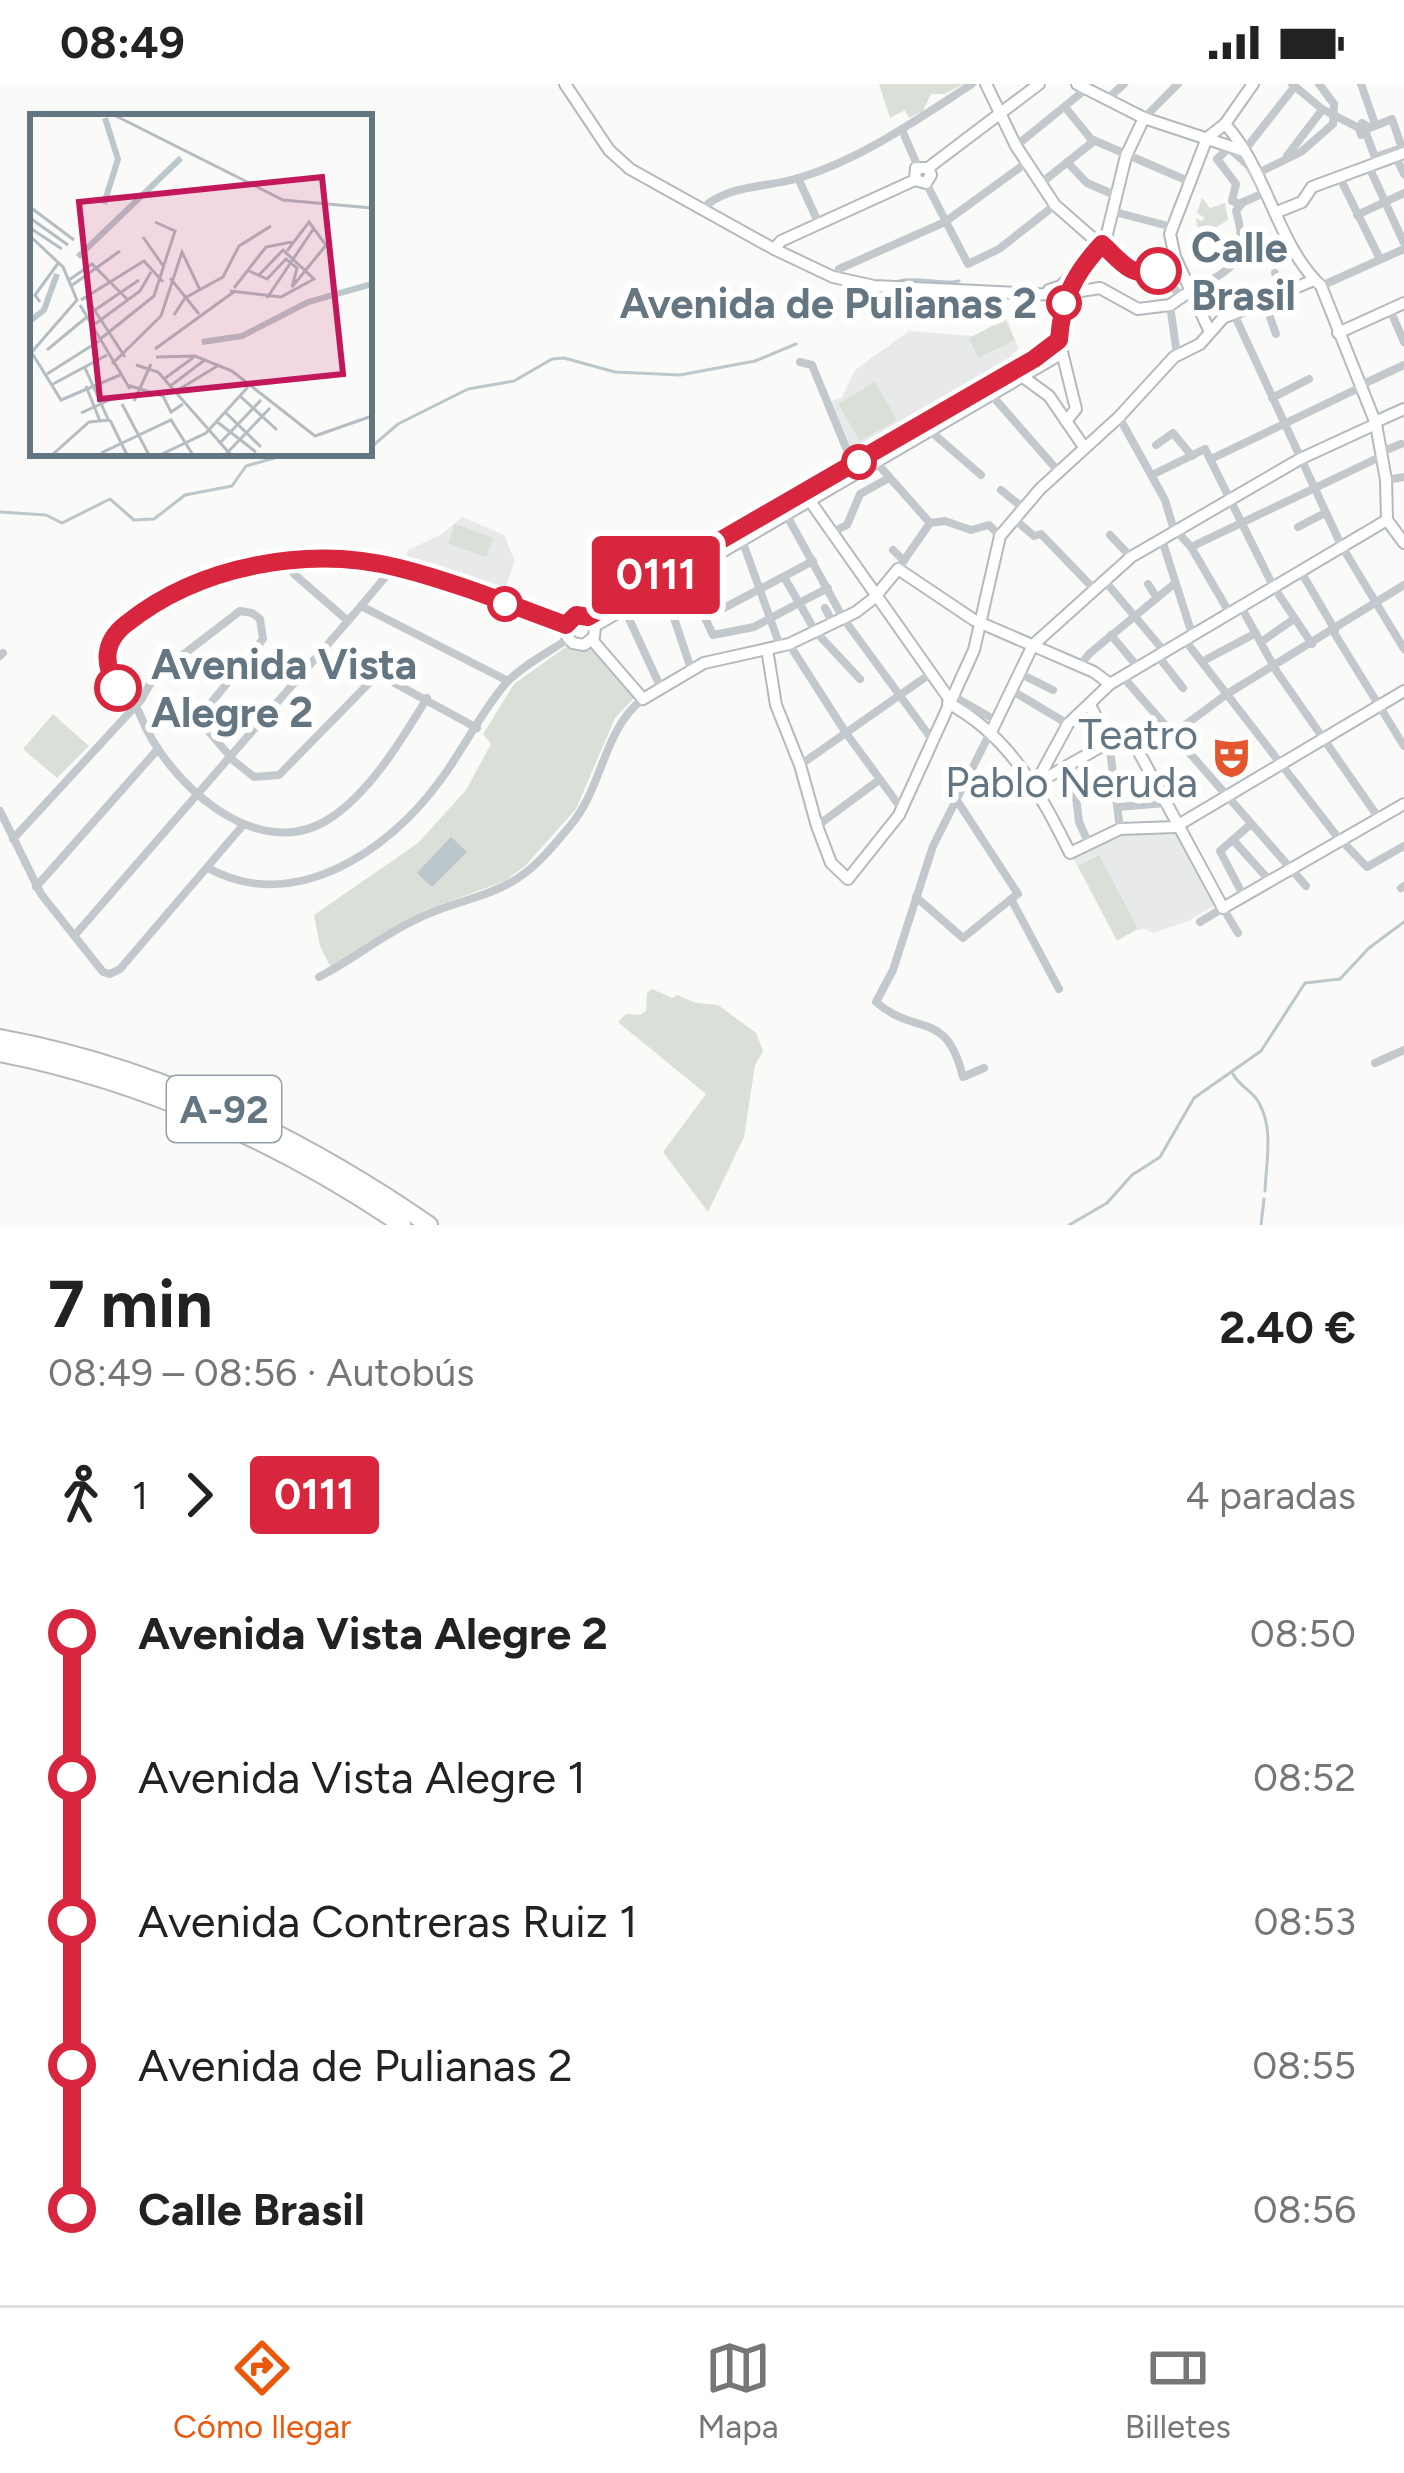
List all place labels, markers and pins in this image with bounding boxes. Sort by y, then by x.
place label: Calle Brasil [1191,222,1296,321]
marker: Calle Brasil [1136,249,1180,293]
place label: Avenida de Pulianas 2 [619,278,1037,329]
marker: Avenida de Pulianas 2 [1048,287,1080,319]
unlabelled marker [843,446,875,478]
unlabelled marker [489,588,521,620]
place label: Avenida Vista Alegre 2 [151,639,417,738]
marker: Avenida Vista Alegre 2 [96,666,140,710]
place label: Teatro Pablo Neruda [945,709,1198,808]
theatre icon: Teatro Pablo Neruda [1209,735,1255,781]

